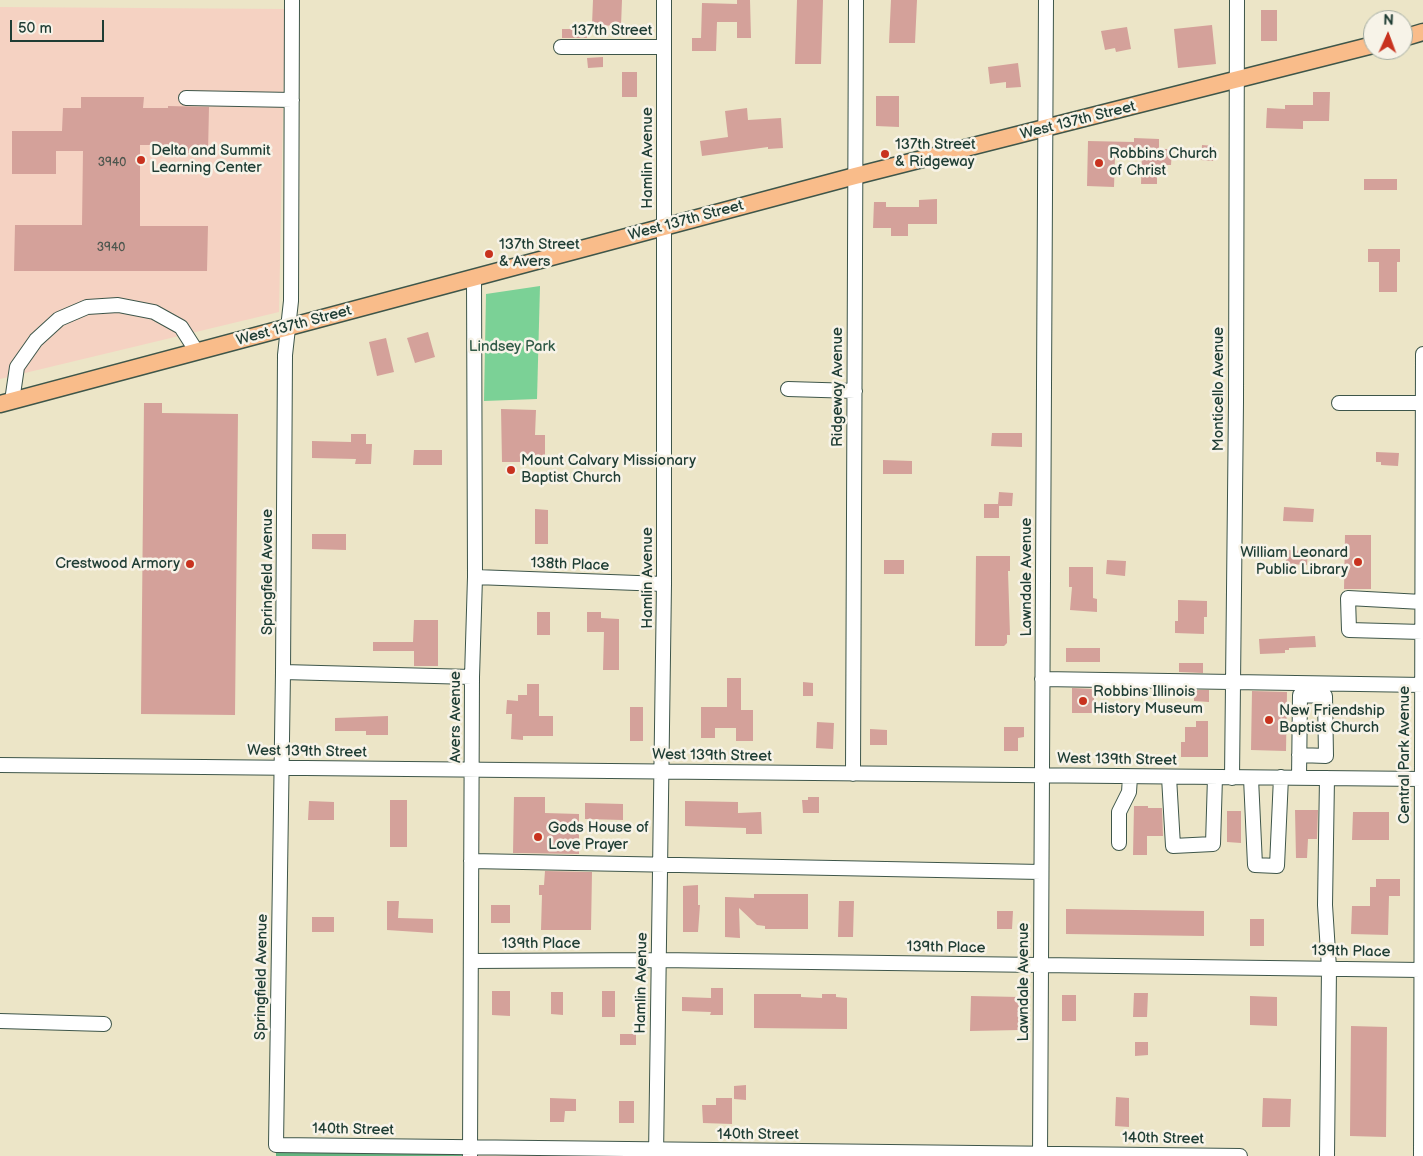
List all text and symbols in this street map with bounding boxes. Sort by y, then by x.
scale bar [12,10,106,42]
north arrow [1363,10,1413,60]
text: N [1383,12,1394,29]
text: 50 m [18,19,52,38]
street label: 137th Street [572,22,652,40]
street label: West 137th Street [1018,98,1138,144]
street label: Hamlin Avenue [639,107,657,209]
place label: 137th Street & Ridgeway [895,136,976,171]
place label: Delta and Summit Learning Center [151,142,271,177]
place label: Robbins Church of Christ [1109,145,1217,180]
marker: 137th Street & Ridgeway [879,148,891,160]
marker: Delta and Summit Learning Center [135,154,147,166]
house number: 3940 [98,156,126,170]
marker: Robbins Church of Christ [1093,157,1105,169]
street label: West 137th Street [627,197,745,245]
place label: 137th Street & Avers [499,236,580,271]
house number: 3940 [97,241,125,255]
marker: 137th Street & Avers [483,248,495,260]
street label: West 137th Street [235,302,353,350]
street label: Ridgeway Avenue [829,327,847,447]
street label: Monticello Avenue [1210,327,1228,451]
park label: Lindsey Park [469,338,555,356]
place label: Mount Calvary Missionary Baptist Church [521,452,696,487]
marker: Mount Calvary Missionary Baptist Church [505,464,517,476]
street label: Springfield Avenue [259,509,277,635]
street label: Lawndale Avenue [1018,518,1036,636]
street label: Hamlin Avenue [639,527,657,629]
place label: William Leonard Public Library [1240,544,1348,579]
place label: Crestwood Armory [55,555,180,573]
street label: 138th Place [530,555,610,575]
marker: William Leonard Public Library [1352,556,1364,568]
marker: Crestwood Armory [184,558,196,570]
street label: Avers Avenue [447,671,465,763]
place label: Robbins Illinois History Museum [1093,683,1203,718]
street label: Central Park Avenue [1396,686,1414,824]
marker: Robbins Illinois History Museum [1077,695,1089,707]
place label: New Friendship Baptist Church [1279,702,1385,737]
marker: New Friendship Baptist Church [1263,714,1275,726]
street label: West 139th Street [247,742,367,762]
street label: West 139th Street [652,746,772,766]
street label: West 139th Street [1057,750,1177,770]
place label: Gods House of Love Prayer [548,819,649,854]
marker: Gods House of Love Prayer [532,831,544,843]
street label: Springfield Avenue [252,914,272,1040]
street label: Lawndale Avenue [1015,923,1033,1041]
street label: Hamlin Avenue [632,932,652,1034]
street label: 139th Place [502,935,580,953]
street label: 139th Place [907,938,985,958]
street label: 139th Place [1312,942,1390,962]
street label: 140th Street [312,1120,394,1140]
street label: 140th Street [717,1126,799,1144]
street label: 140th Street [1122,1129,1204,1149]

